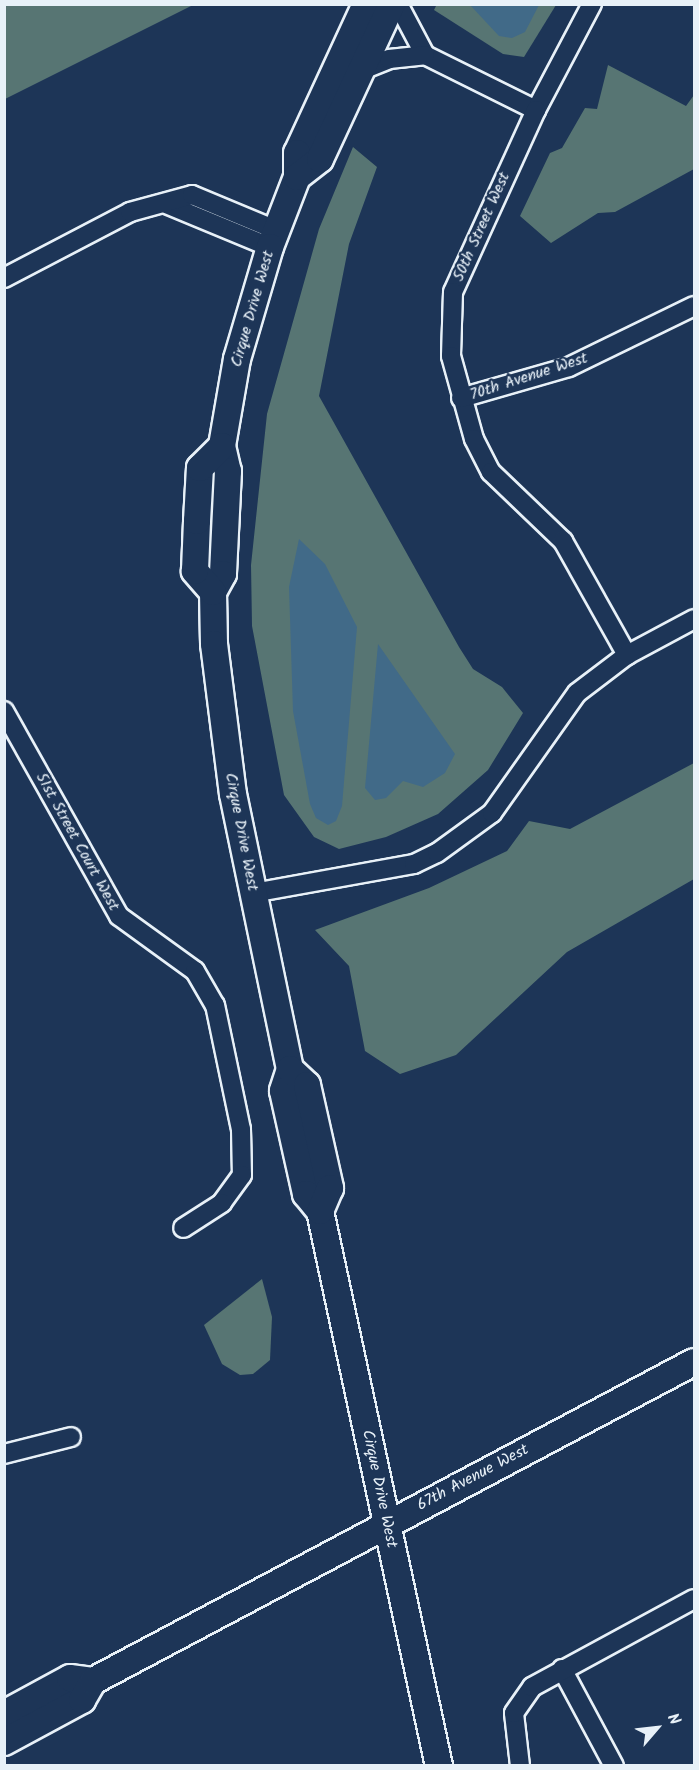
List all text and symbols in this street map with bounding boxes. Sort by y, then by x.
street label: 50th Street West [449,169,515,285]
street label: Cirque Drive West [227,249,279,369]
street label: 70th Avenue West [468,349,590,405]
street label: 51st Street Court West [31,769,123,915]
street label: Cirque Drive West [220,771,262,893]
street label: Cirque Drive West [357,1428,401,1550]
street label: 67th Avenue West [414,1440,532,1516]
north arrow [627,1698,687,1758]
text: N [660,1709,687,1730]

